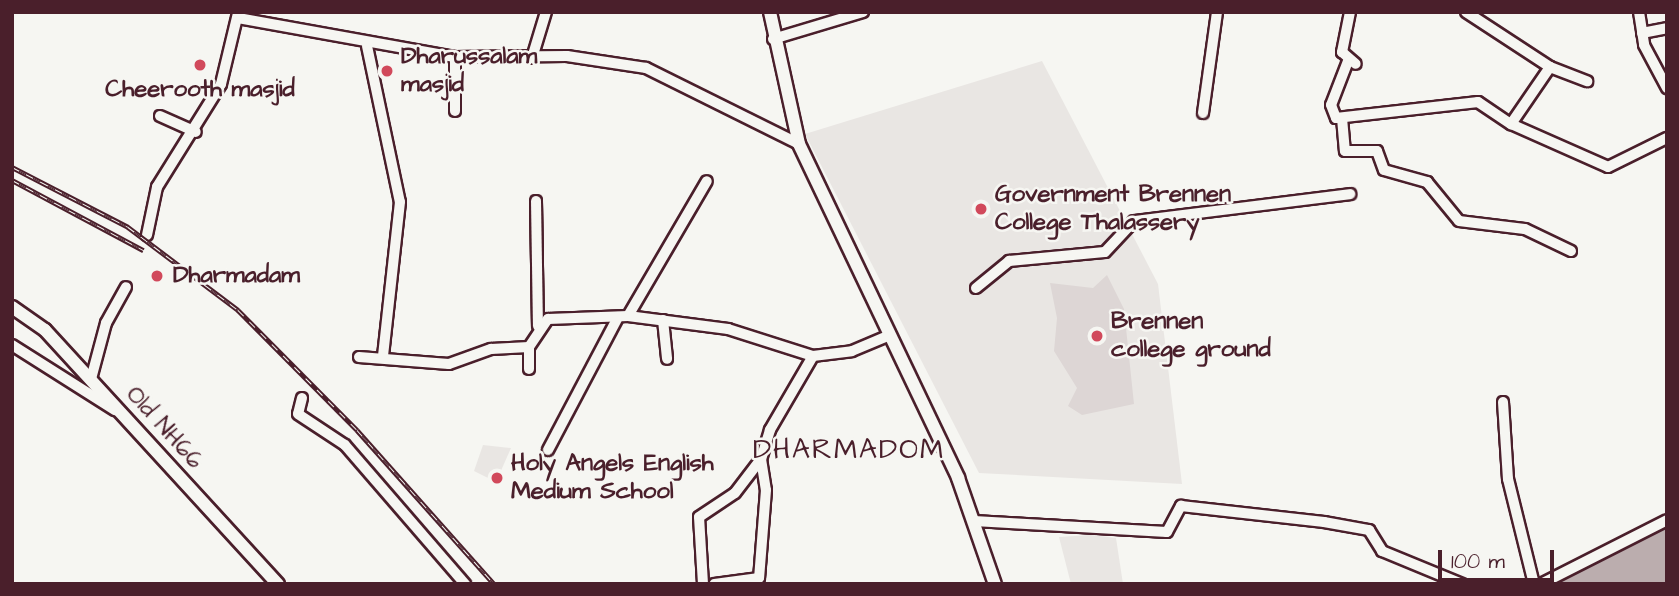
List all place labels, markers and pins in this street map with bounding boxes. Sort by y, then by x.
place label: Dharussalam masjid [401,43,537,99]
marker: Cheerooth masjid [192,57,208,73]
marker: Dharussalam masjid [379,63,395,79]
place label: Cheerooth masjid [105,76,295,104]
place label: Government Brennen College Thalassery [995,181,1231,237]
marker: Government Brennen College Thalassery [973,201,989,217]
place label: Dharmadam [173,262,300,290]
marker: Dharmadam [147,266,167,286]
place label: Brennen college ground [1111,308,1271,364]
marker: Brennen college ground [1089,328,1105,344]
place label: Holy Angels English Medium School [511,450,714,506]
marker: Holy Angels English Medium School [489,470,505,486]

